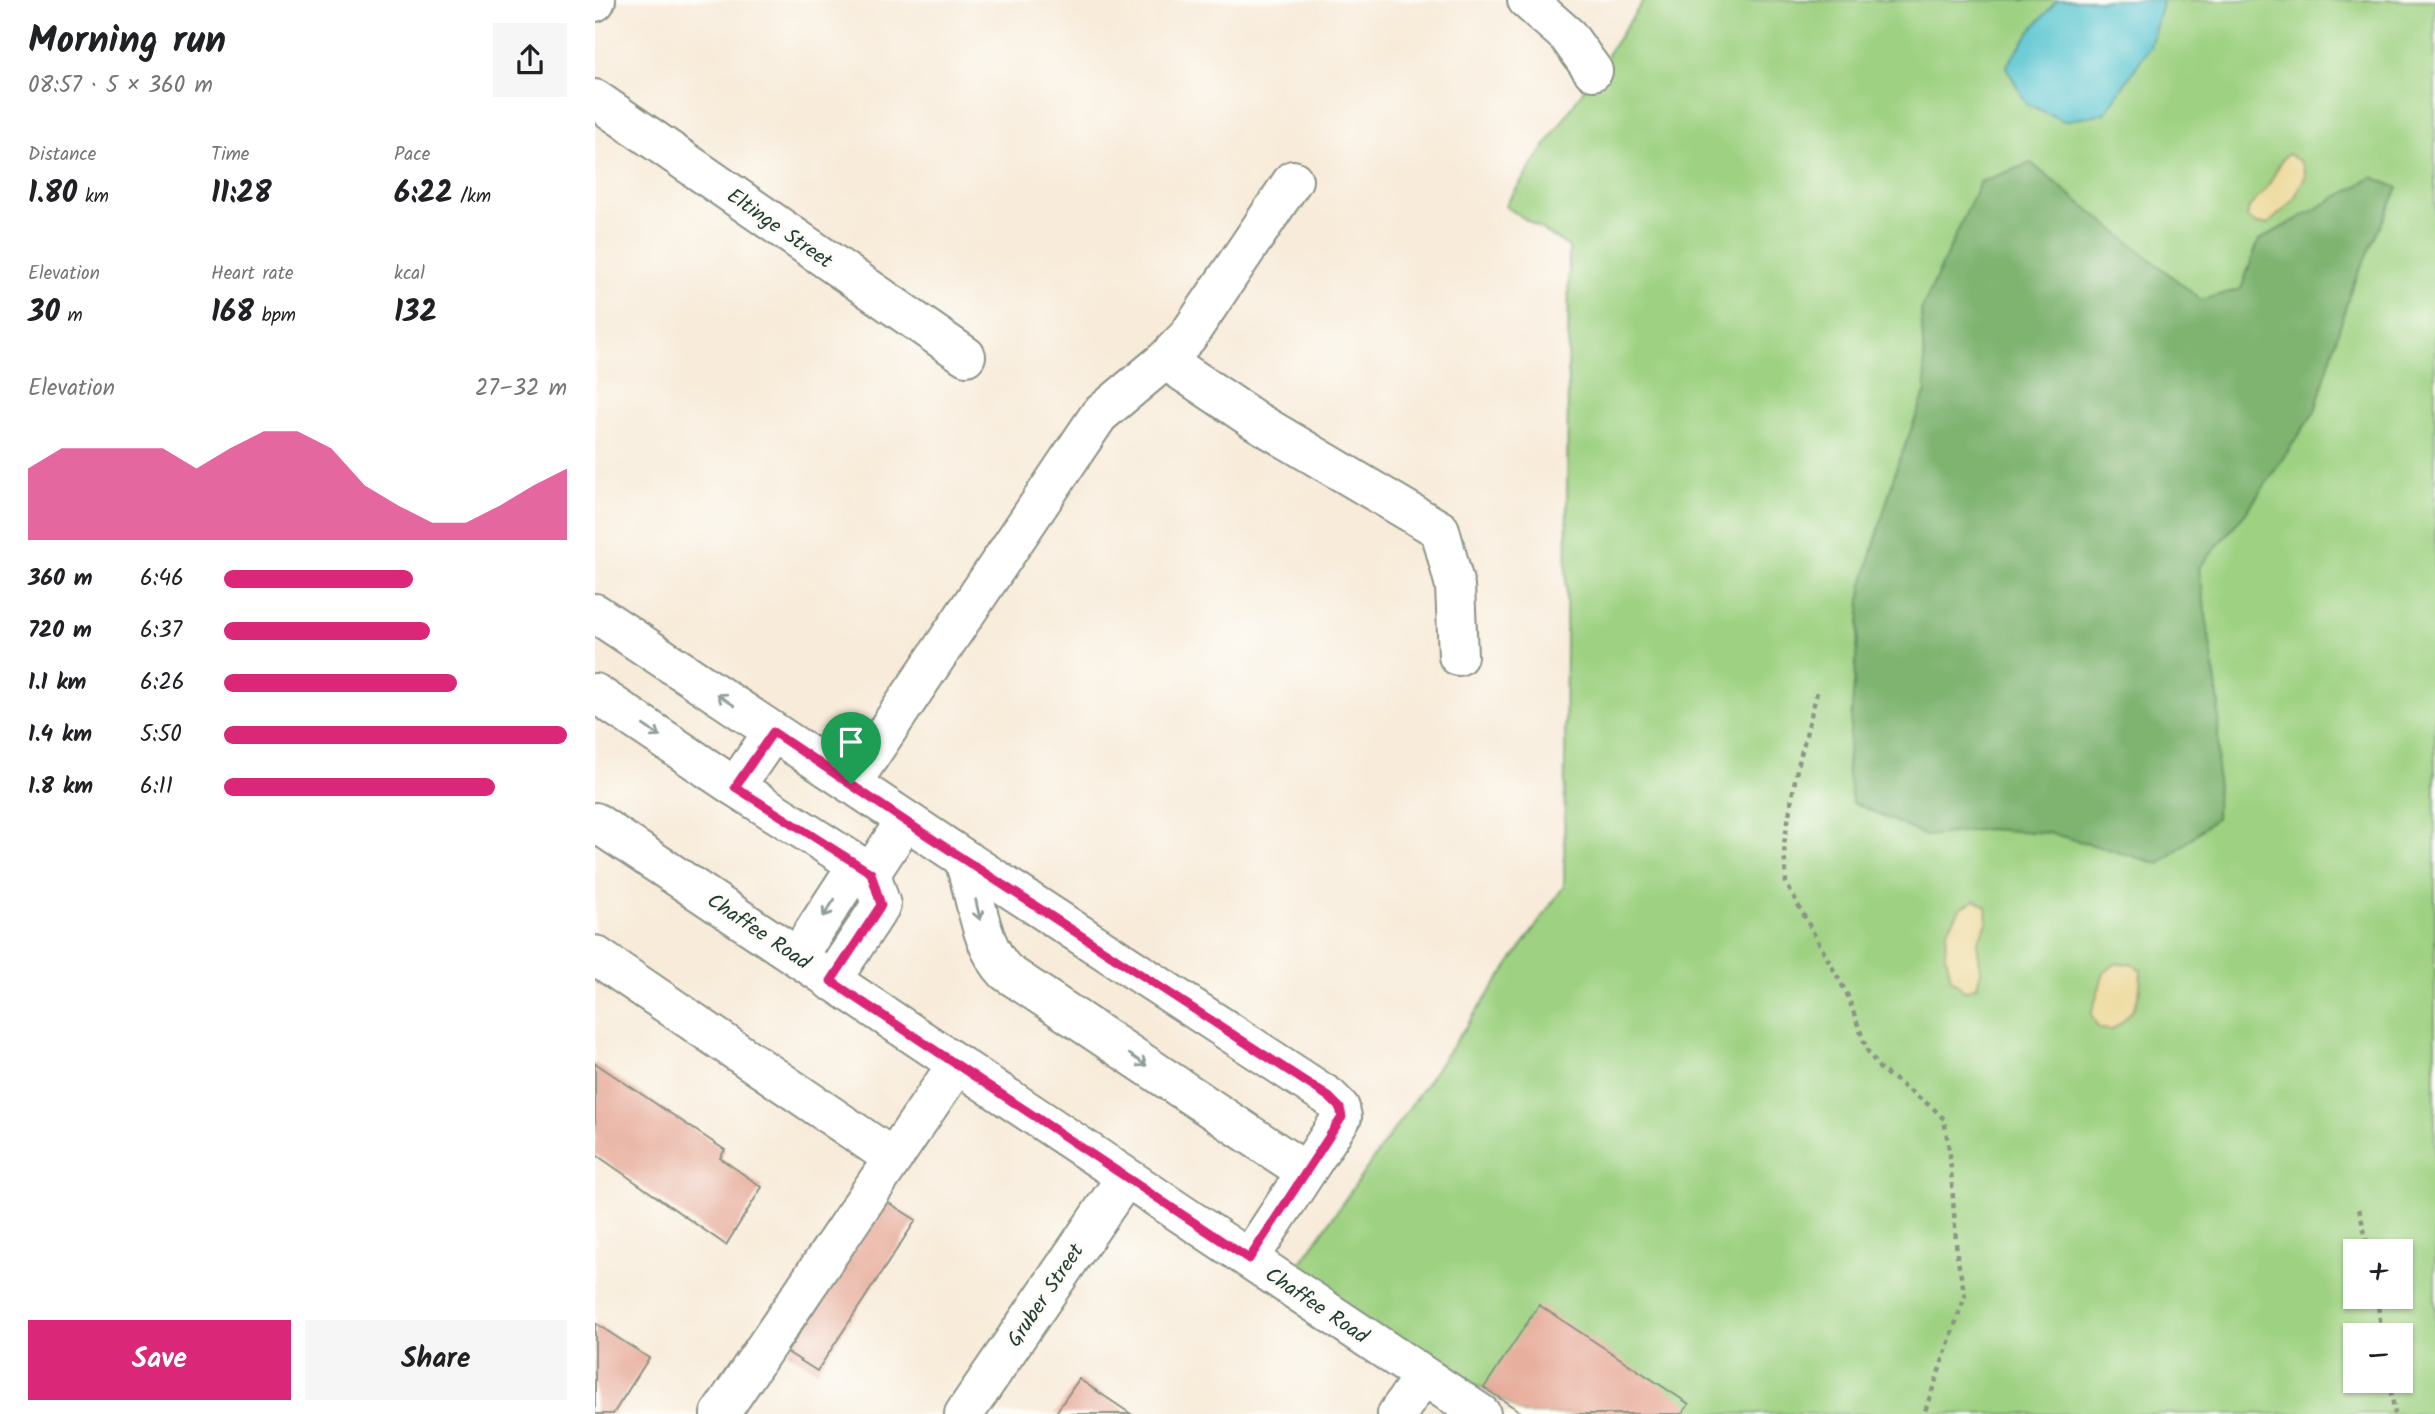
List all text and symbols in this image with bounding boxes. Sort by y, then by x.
text: Morning run [28,12,226,72]
button: share [493,23,567,97]
text: 08:57 · 5 × 360 m [28,68,213,104]
text: Distance [28,140,96,170]
text: Time [211,140,249,170]
text: Pace [394,140,430,170]
text: 1.80 [28,170,77,218]
text: 11:28 [211,170,272,218]
text: 6:22 [394,170,453,218]
street label: Eltinge Street [719,180,840,278]
text: km [77,182,109,212]
text: /km [453,182,491,212]
text: Elevation [28,259,100,289]
text: Heart rate [211,259,294,289]
text: kcal [394,259,425,289]
text: 30 [28,289,60,337]
text: 168 [211,289,254,337]
text: 132 [394,289,437,337]
text: m [60,301,83,331]
text: bpm [254,301,296,331]
text: Elevation [28,371,115,407]
text: 27–32 m [475,371,567,407]
text: 360 m [28,561,93,597]
text: 6:46 [140,561,184,597]
text: 720 m [28,613,92,649]
text: 6:37 [140,613,182,649]
text: 1.1 km [28,665,86,701]
text: 6:26 [140,665,185,701]
one-way arrow [717,693,737,707]
pin [821,712,881,784]
text: 1.4 km [28,717,92,753]
text: 5:50 [140,717,182,753]
icon: arrive [832,723,870,761]
one-way arrow [642,724,661,739]
text: 1.8 km [28,769,93,805]
text: 6:11 [140,769,173,805]
street label: Chaffee Road [700,885,817,979]
one-way arrow [822,897,836,917]
one-way arrow [972,898,986,921]
one-way arrow [1128,1053,1147,1067]
street label: Gruber Street [999,1237,1094,1354]
map controls [2343,1239,2413,1393]
button: + [2343,1239,2413,1309]
street label: Chaffee Road [1258,1259,1375,1353]
button: Save [28,1320,291,1400]
button: Share [305,1320,567,1400]
button: − [2343,1323,2413,1393]

